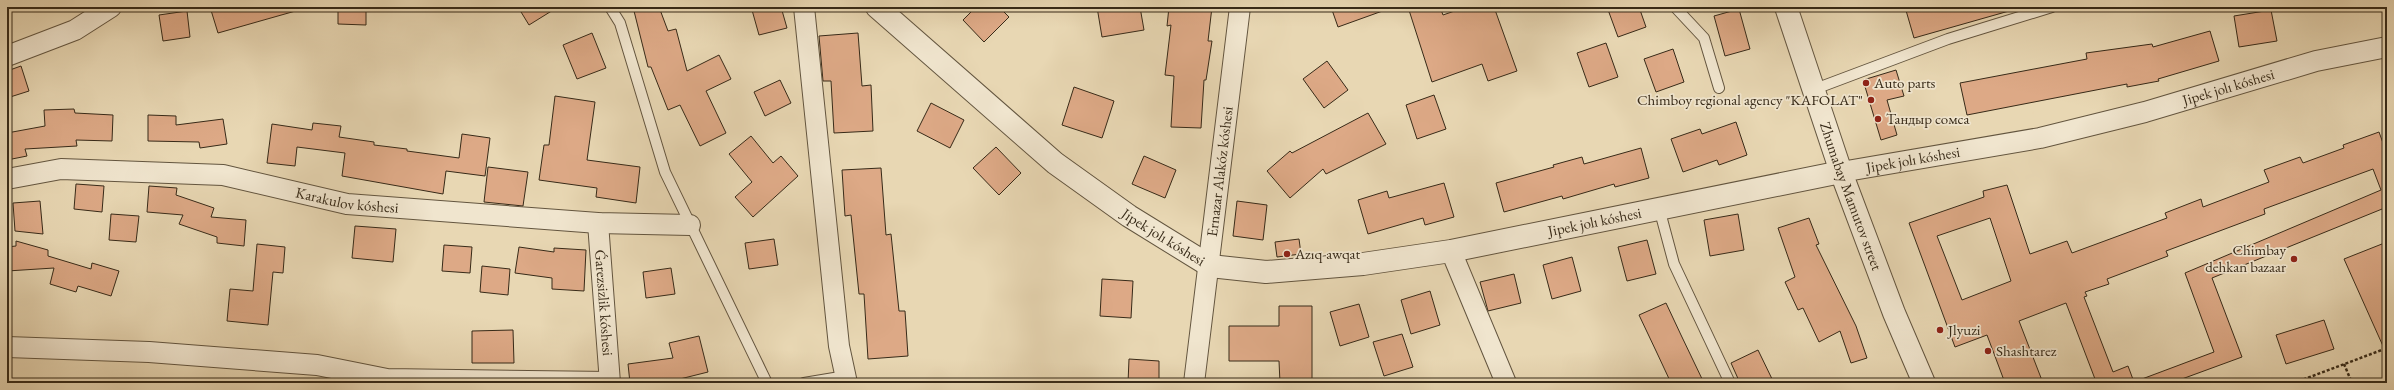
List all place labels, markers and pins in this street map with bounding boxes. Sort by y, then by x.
place label: Auto parts [1873,73,1936,92]
marker: Auto parts [1861,78,1871,88]
place label: Chimboy regional agency "KAFOLAT" [1637,90,1863,109]
marker: Chimboy regional agency "KAFOLAT" [1866,95,1876,105]
place label: Тандыр сомса [1886,109,1969,128]
marker: Тандыр сомса [1873,114,1883,124]
place label: Chimbay dehkan bazaar [2205,240,2286,276]
place label: Azıq-awqat [1294,244,1361,263]
marker: Azıq-awqat [1282,249,1292,259]
marker: Chimbay dehkan bazaar [2289,254,2299,264]
place label: Jlyuzi [1946,320,1981,339]
marker: Jlyuzi [1935,325,1945,335]
place label: Shashtarez [1996,341,2057,360]
marker: Shashtarez [1983,346,1993,356]

